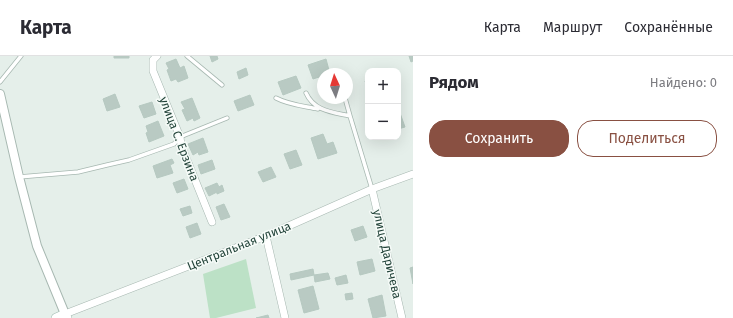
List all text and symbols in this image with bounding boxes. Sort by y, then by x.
text: Карта [20,16,72,39]
text: Карта [484,19,521,36]
text: Маршрут [543,19,602,36]
text: Сохранённые [624,19,713,36]
north arrow [317,68,353,104]
map controls [365,68,401,140]
button: + [365,68,401,104]
text: Рядом [429,72,479,93]
text: Найдено: 0 [650,75,717,90]
street label: улица С. Ерзина [156,95,202,183]
button: − [365,104,401,140]
button: Сохранить [429,120,569,157]
button: Поделиться [577,120,717,157]
street label: улица Даричева [370,208,404,300]
street label: Центральная улица [185,219,293,273]

